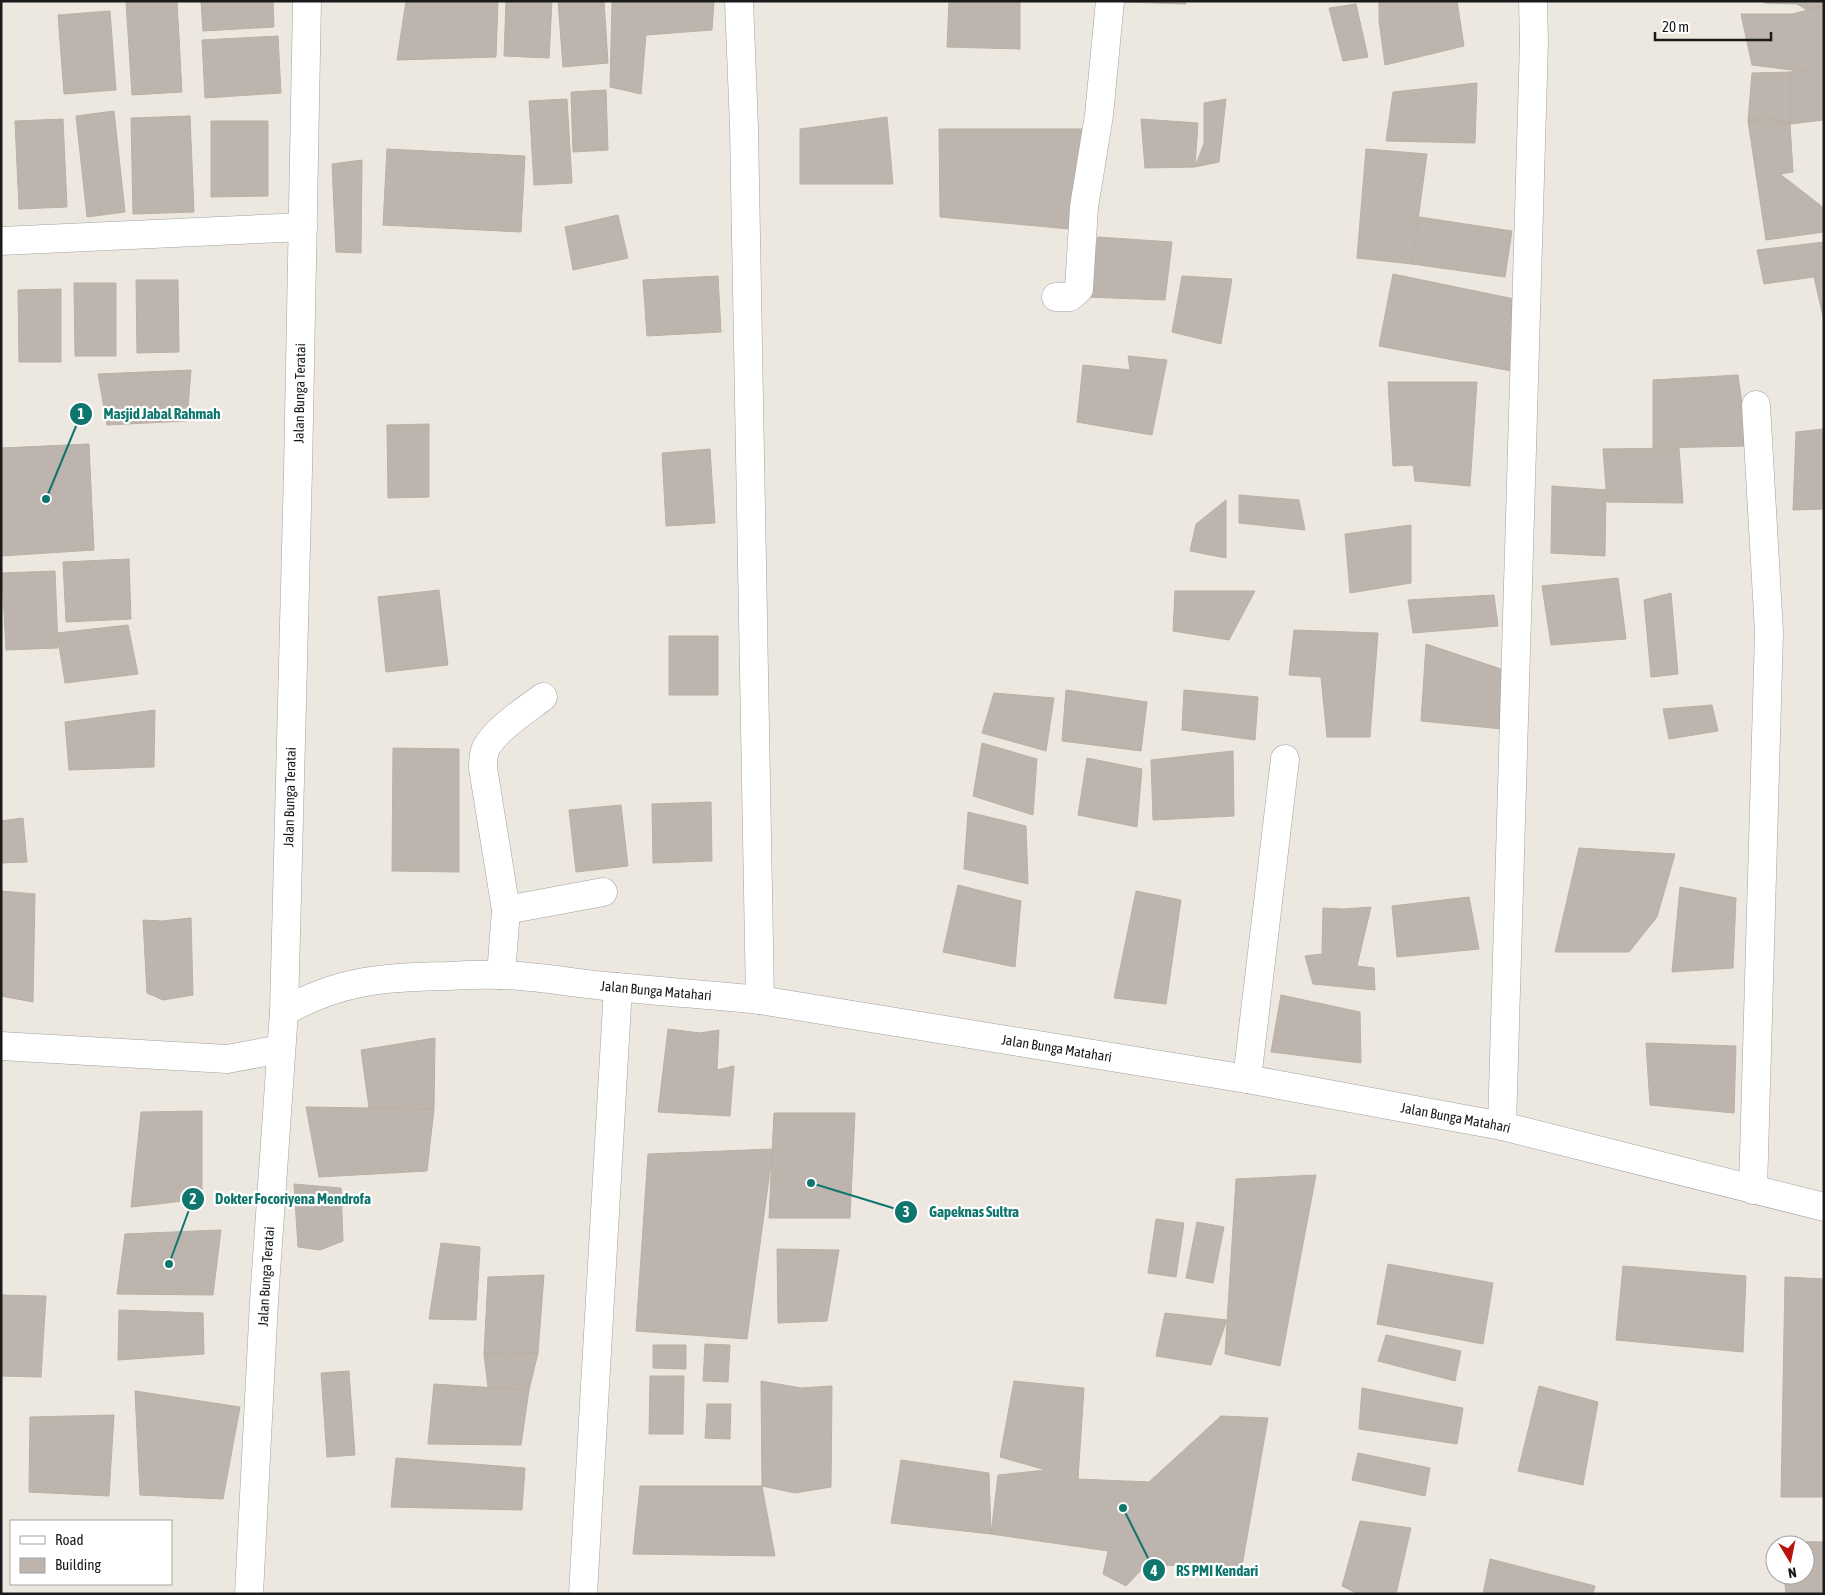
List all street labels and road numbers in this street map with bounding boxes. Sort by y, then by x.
street label: Jalan Bunga Teratai [291,343,308,444]
street label: Jalan Bunga Teratai [280,747,299,847]
street label: Jalan Bunga Matahari [600,978,712,1003]
street label: Jalan Bunga Matahari [1000,1031,1113,1065]
street label: Jalan Bunga Matahari [1399,1099,1512,1136]
street label: Jalan Bunga Teratai [255,1226,277,1327]

